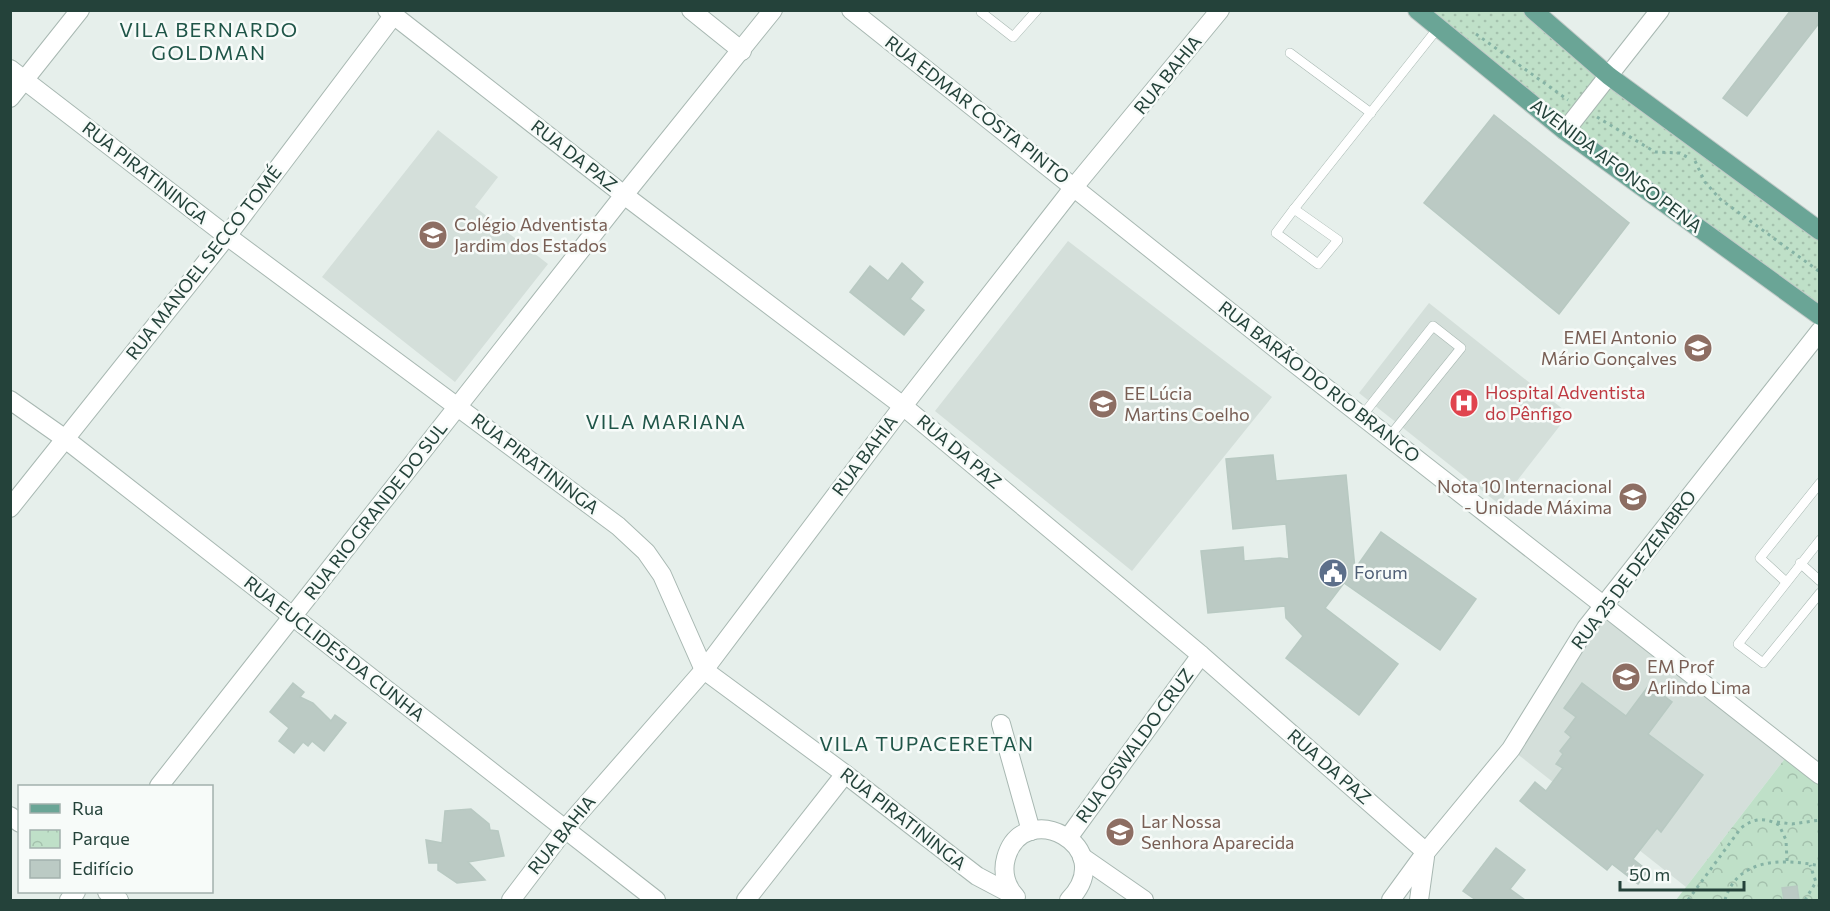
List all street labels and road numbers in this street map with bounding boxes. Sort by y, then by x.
street label: RUA EDMAR COSTA PINTO [881,30,1074,188]
street label: RUA BAHIA [1129,30,1206,118]
street label: AVENIDA AFONSO PENA [1527,94,1707,237]
street label: RUA DA PAZ [527,115,622,196]
street label: RUA PIRATININGA [78,116,213,228]
street label: RUA MANOEL SECCO TOMÉ [121,161,286,364]
street label: RUA BARÃO DO RIO BRANCO [1214,296,1425,467]
street label: RUA PIRATININGA [468,408,604,518]
street label: RUA DA PAZ [913,410,1006,493]
street label: RUA BAHIA [827,411,902,500]
street label: RUA RIO GRANDE DO SUL [299,417,451,604]
street label: RUA 25 DE DEZEMBRO [1566,486,1700,653]
street label: RUA EUCLIDES DA CUNHA [240,571,429,726]
street label: RUA OSWALDO CRUZ [1071,664,1198,827]
street label: RUA DA PAZ [1283,724,1376,809]
street label: RUA PIRATININGA [836,762,971,874]
street label: RUA BAHIA [523,790,600,878]

